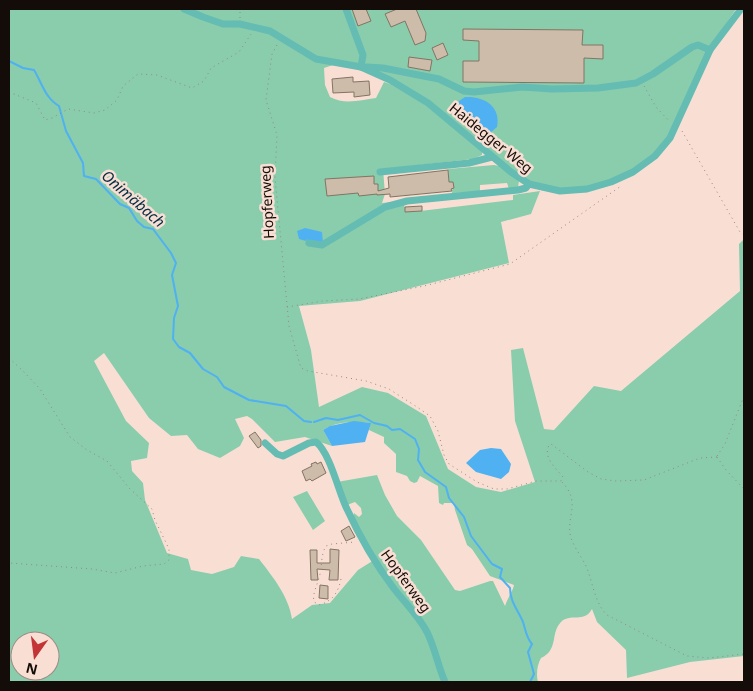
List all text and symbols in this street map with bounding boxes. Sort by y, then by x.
street label: Haidegger Weg [446,98,537,177]
water label: Onimäbach [98,165,170,231]
street label: Hopferweg [255,165,278,239]
street label: Hopferweg [377,545,436,616]
north arrow [10,631,60,681]
text: N [24,659,40,680]

